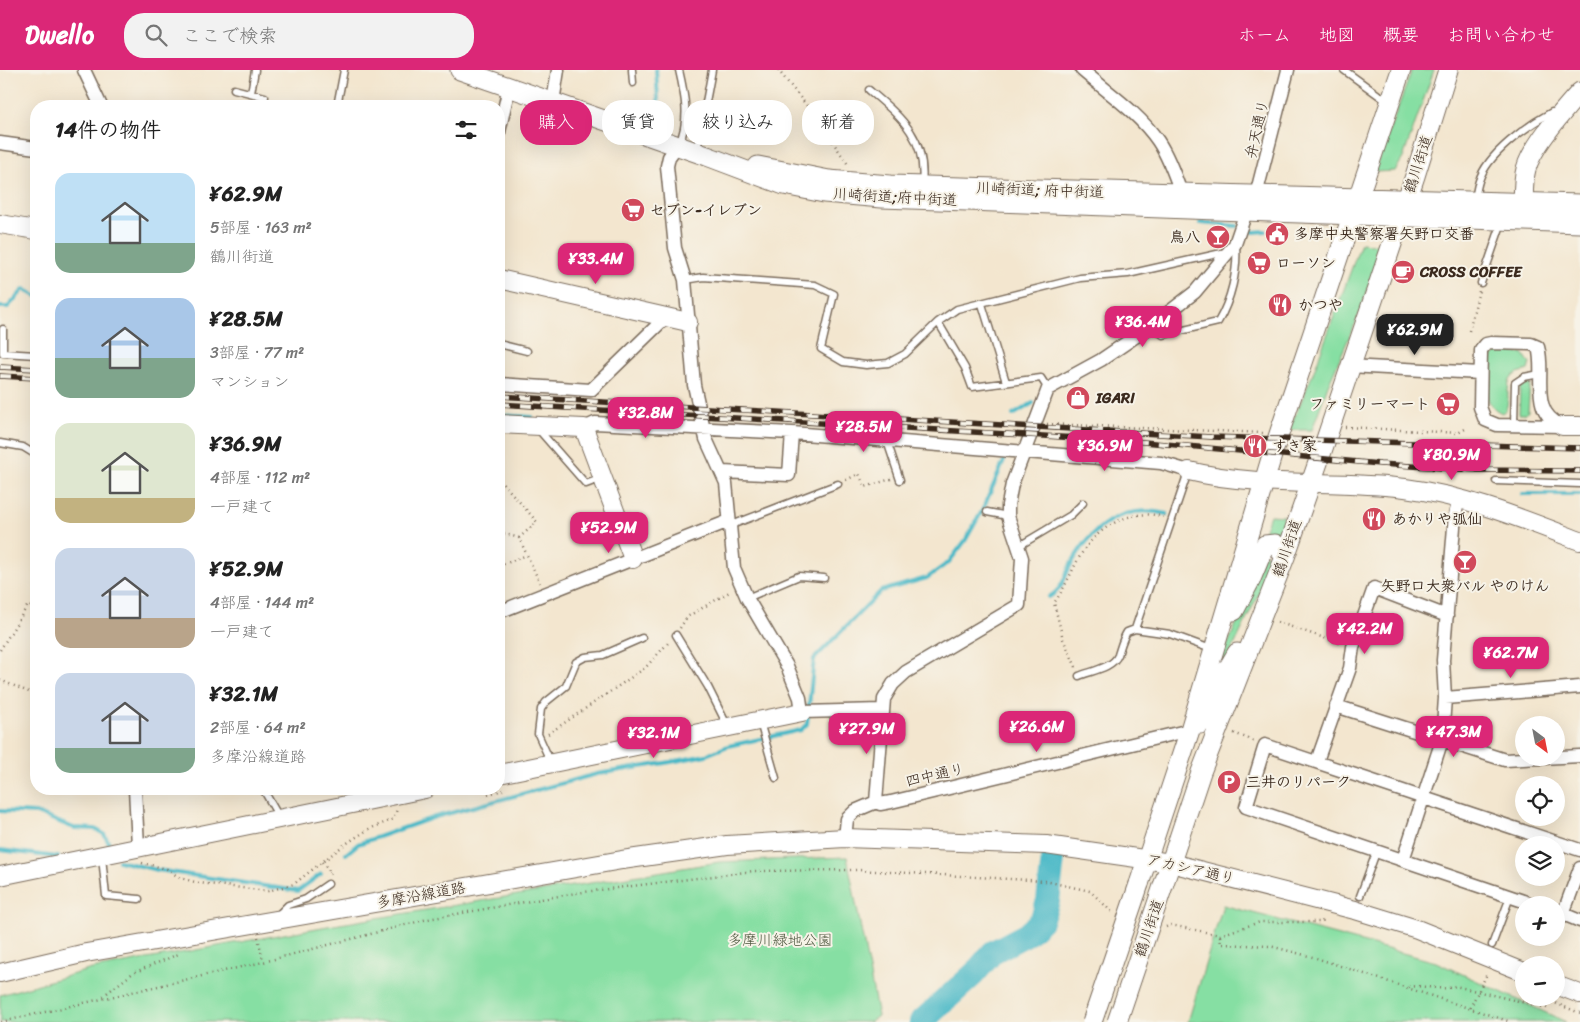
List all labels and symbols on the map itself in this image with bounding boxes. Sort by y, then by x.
street label: 弁天通り [1238,97,1276,161]
street label: 鶴川街道 [1396,131,1440,197]
street label: 川崎街道; 府中街道 [975,175,1105,205]
street label: 川崎街道;府中街道 [832,181,958,213]
supermarket icon: セブン-イレブン [620,197,646,223]
place label: セブン-イレブン [650,197,762,223]
public building icon: 多摩中央警察署矢野口交番 [1264,221,1290,247]
place label: 多摩中央警察署矢野口交番 [1294,221,1474,247]
place label: 鳥八 [1170,224,1200,250]
bar icon: 鳥八 [1205,224,1231,250]
pin: ¥33.4M [555,242,637,285]
supermarket icon: ローソン [1246,250,1272,276]
place label: ローソン [1276,250,1336,276]
cafe icon: CROSS COFFEE [1390,259,1416,285]
place label: CROSS COFFEE [1419,259,1523,285]
restaurant icon: かつや [1267,292,1293,318]
place label: かつや [1298,292,1343,318]
pin: ¥36.4M [1102,306,1184,348]
pin: ¥62.9M [1374,314,1456,356]
shop icon: IGARI [1065,385,1091,411]
place label: IGARI [1095,385,1135,411]
place label: ファミリーマート [1309,391,1430,417]
supermarket icon: ファミリーマート [1435,391,1461,417]
pin: ¥32.8M [605,396,687,439]
pin: ¥28.5M [823,410,905,453]
pin: ¥36.9M [1064,430,1146,472]
restaurant icon: すき家 [1242,433,1268,459]
place label: すき家 [1272,433,1317,459]
pin: ¥80.9M [1411,438,1493,481]
restaurant icon: あかりや弧仙 [1361,506,1387,532]
place label: あかりや弧仙 [1392,506,1482,532]
pin: ¥52.9M [568,512,650,554]
street label: 鶴川街道 [1265,515,1309,581]
bar icon: 矢野口大衆バル やのけん [1452,549,1478,575]
place label: 矢野口大衆バル やのけん [1381,573,1549,599]
pin: ¥42.2M [1324,612,1406,655]
pin: ¥62.7M [1470,636,1552,679]
pin: ¥26.6M [996,710,1078,753]
pin: ¥27.9M [826,712,908,755]
pin: ¥32.1M [613,716,695,759]
pin: ¥47.3M [1413,716,1495,758]
north arrow [1515,716,1565,766]
street label: 四中通り [903,756,967,794]
parking icon: 三井のリパーク [1216,769,1242,795]
place label: 三井のリパーク [1246,769,1351,795]
street label: アカシア通り [1144,846,1238,892]
street label: 多摩沿線道路 [374,874,468,916]
street label: 鶴川街道 [1127,895,1171,961]
park label: 多摩川緑地公園 [727,927,833,953]

